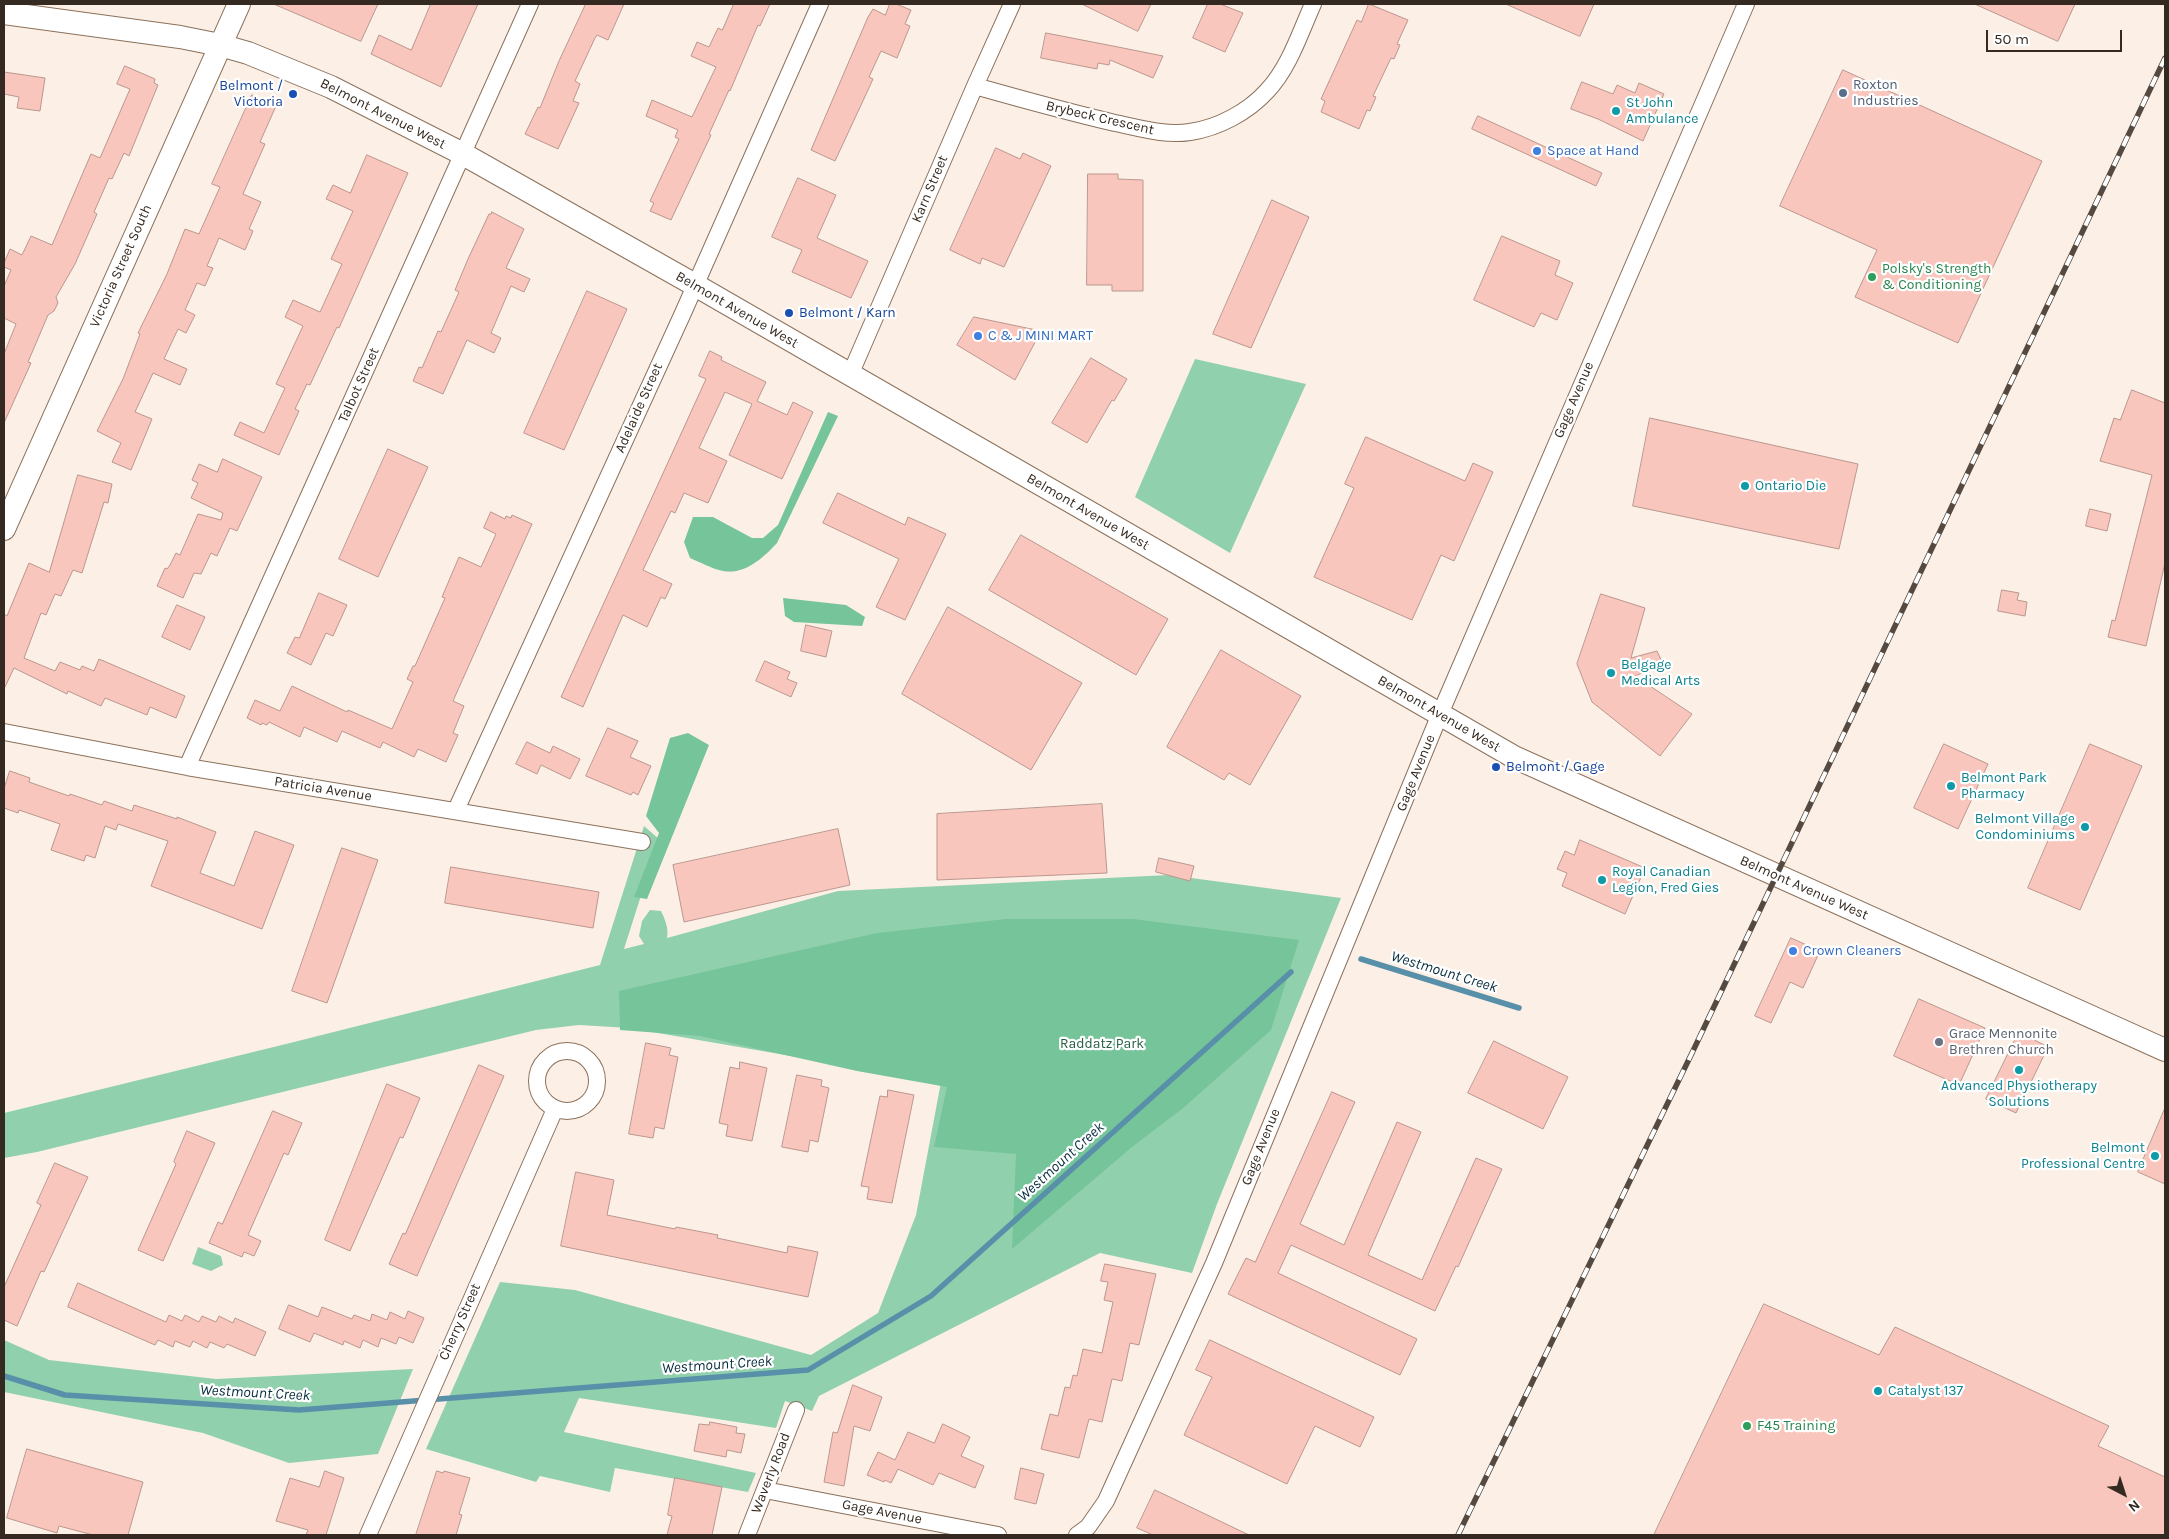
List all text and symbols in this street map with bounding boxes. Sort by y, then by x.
scale bar [1989,20,2125,52]
text: 50 m [1994,30,2029,48]
street label: Belmont Avenue West [317,75,449,153]
place label: Roxton Industries [1853,77,1919,110]
place label: Belmont / Victoria [219,78,283,110]
marker: Roxton Industries [1837,87,1849,99]
marker: Belmont / Victoria [287,88,299,100]
place label: St John Ambulance [1626,95,1698,128]
street label: Brybeck Crescent [1044,97,1156,139]
marker: St John Ambulance [1610,105,1622,117]
place label: Space at Hand [1547,143,1639,159]
marker: Space at Hand [1531,145,1543,157]
street label: Karn Street [908,153,952,225]
street label: Victoria Street South [86,202,156,330]
place label: Polsky's Strength & Conditioning [1882,261,1991,294]
street label: Belmont Avenue West [673,268,801,352]
marker: Polsky's Strength & Conditioning [1866,271,1878,283]
place label: Belmont / Karn [799,305,896,321]
marker: Belmont / Karn [783,307,795,319]
place label: C & J MINI MART [988,328,1093,344]
marker: C & J MINI MART [972,330,984,342]
street label: Talbot Street [335,345,383,425]
street label: Gage Avenue [1550,359,1598,441]
street label: Adelaide Street [612,360,666,456]
street label: Belmont Avenue West [1024,470,1152,554]
place label: Ontario Die [1755,478,1826,494]
marker: Ontario Die [1739,480,1751,492]
place label: Belgage Medical Arts [1621,657,1700,690]
marker: Belgage Medical Arts [1605,667,1617,679]
street label: Belmont Avenue West [1375,672,1503,756]
street label: Gage Avenue [1393,732,1439,814]
place label: Belmont / Gage [1506,759,1605,775]
marker: Belmont / Gage [1490,761,1502,773]
place label: Belmont Park Pharmacy [1961,770,2047,802]
street label: Patricia Avenue [273,773,373,805]
marker: Belmont Park Pharmacy [1945,780,1957,792]
place label: Belmont Village Condominiums [1975,811,2075,844]
marker: Belmont Village Condominiums [2079,821,2091,833]
street label: Belmont Avenue West [1737,852,1871,924]
place label: Royal Canadian Legion, Fred Gies [1612,864,1719,896]
marker: Royal Canadian Legion, Fred Gies [1596,874,1608,886]
place label: Crown Cleaners [1803,943,1902,959]
marker: Crown Cleaners [1787,945,1799,957]
water label: Westmount Creek [1389,947,1499,997]
place label: Grace Mennonite Brethren Church [1949,1026,2057,1058]
park label: Raddatz Park [1060,1036,1144,1052]
marker: Grace Mennonite Brethren Church [1933,1036,1945,1048]
marker: Advanced Physiotherapy Solutions [2013,1064,2025,1076]
place label: Advanced Physiotherapy Solutions [1941,1078,2097,1110]
street label: Gage Avenue [1238,1106,1284,1188]
water label: Westmount Creek [1014,1118,1108,1206]
place label: Belmont Professional Centre [2021,1140,2145,1172]
marker: Belmont Professional Centre [2149,1150,2161,1162]
street label: Cherry Street [436,1281,484,1363]
water label: Westmount Creek [661,1352,773,1378]
water label: Westmount Creek [199,1381,311,1405]
place label: Catalyst 137 [1888,1383,1963,1399]
marker: Catalyst 137 [1872,1385,1884,1397]
place label: F45 Training [1757,1418,1835,1434]
marker: F45 Training [1741,1420,1753,1432]
street label: Waverly Road [748,1430,794,1516]
north arrow [2099,1469,2149,1519]
street label: Gage Avenue [841,1496,923,1528]
text: N [2125,1496,2143,1516]

